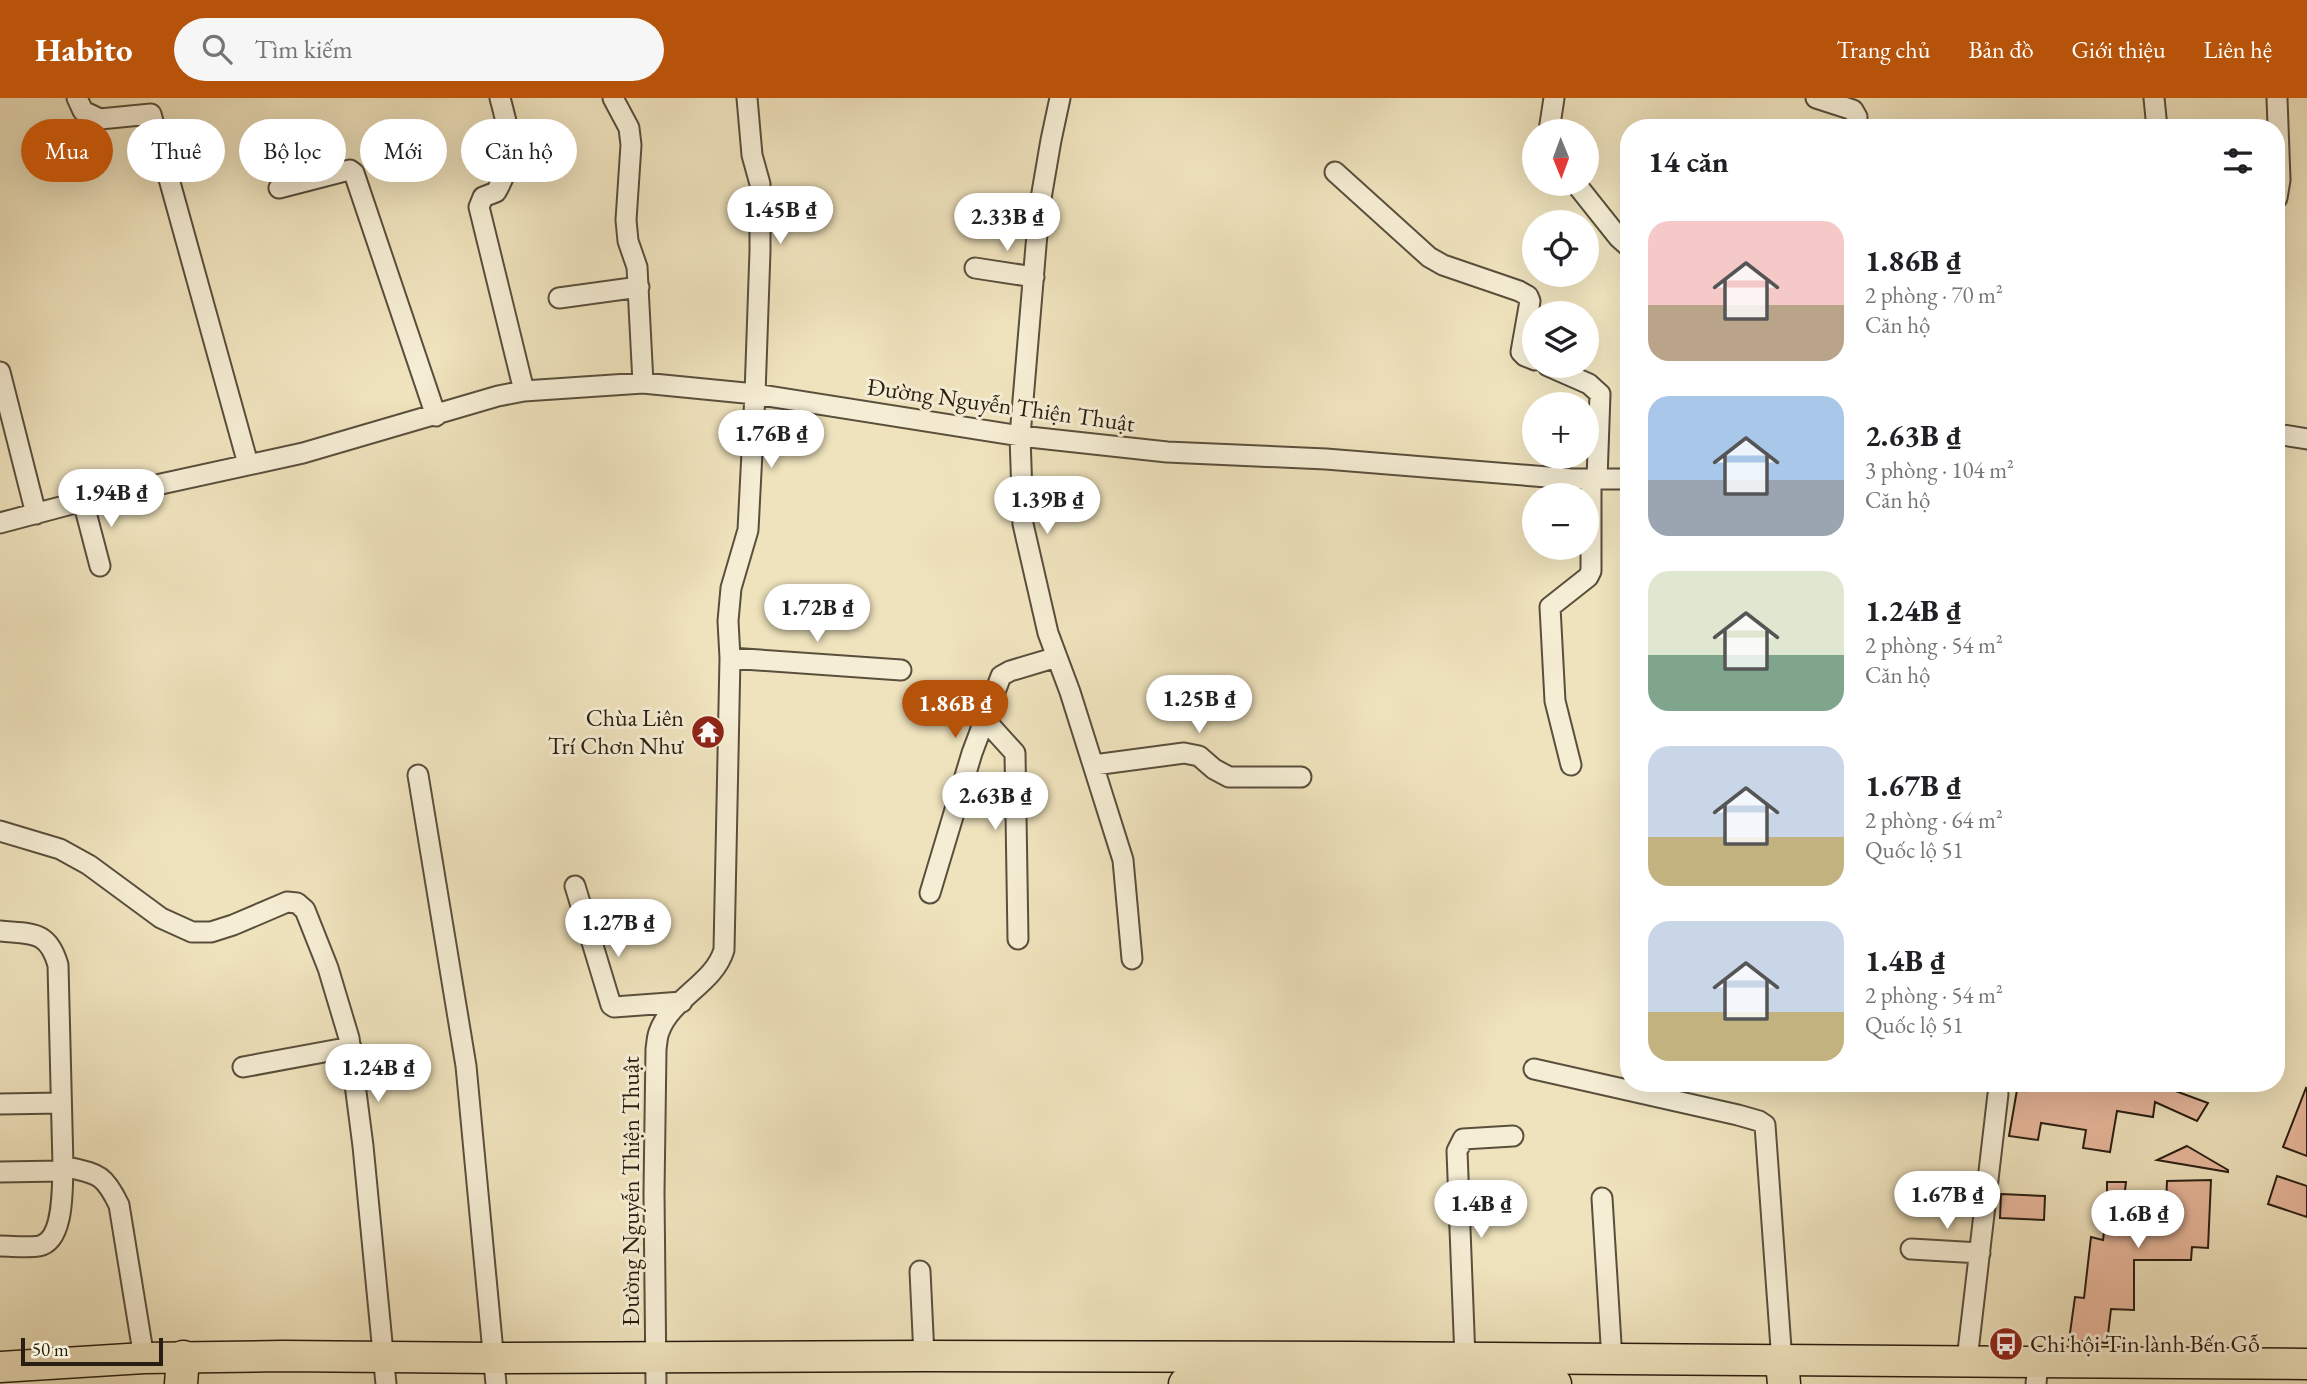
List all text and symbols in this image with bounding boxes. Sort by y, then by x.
search box [174,18,664,81]
text: Habito [35,28,132,71]
icon: search [198,30,236,68]
text: Tìm kiếm [254,32,353,66]
text: Trang chủ [1836,34,1930,65]
text: Bản đồ [1968,34,2034,65]
text: Giới thiệu [2072,34,2166,65]
text: Liên hệ [2204,34,2272,65]
chip: Mua [21,119,113,182]
chip: Thuê [127,119,225,182]
chip: Bộ lọc [239,119,346,182]
chip: Mới [360,119,447,182]
chip: Căn hộ [461,119,577,182]
north arrow [1522,119,1600,196]
map controls [1522,119,1599,560]
text: 14 căn [1648,142,1729,181]
icon: filters [2219,142,2257,180]
pin: 1.45B ₫ [715,186,845,246]
text: 1.45B ₫ [743,194,817,224]
pin: 2.33B ₫ [942,194,1072,253]
text: 2.33B ₫ [970,201,1044,231]
button: locate [1522,210,1599,287]
text: 1.86B ₫ [1865,241,1961,280]
icon: home [1704,249,1788,333]
text: 2 phòng · 70 m² [1865,280,2003,310]
button: layers [1522,301,1599,378]
text: Căn hộ [1865,310,1930,340]
street label: Đường Nguyễn Thiện Thuật [865,370,1137,439]
button: + [1522,392,1599,469]
pin: 1.76B ₫ [706,410,836,470]
text: 2.63B ₫ [1865,416,1961,455]
text: 1.76B ₫ [734,418,808,448]
icon: home [1704,424,1788,508]
text: 3 phòng · 104 m² [1865,455,2014,485]
pin: 1.94B ₫ [46,470,176,529]
pin: 1.39B ₫ [982,476,1112,536]
text: 1.94B ₫ [74,477,148,507]
button: − [1522,483,1599,560]
text: 1.39B ₫ [1010,484,1084,514]
text: Căn hộ [1865,485,1930,515]
pin: 1.72B ₫ [752,584,882,644]
text: 1.24B ₫ [1865,591,1961,630]
text: 1.72B ₫ [780,592,854,622]
icon: home [1704,599,1788,683]
text: 2 phòng · 54 m² [1865,630,2003,660]
text: Căn hộ [1865,660,1930,690]
pin: 1.25B ₫ [1134,676,1264,735]
pin: 1.86B ₫ [890,680,1020,740]
text: 1.25B ₫ [1162,683,1236,713]
text: 1.86B ₫ [918,688,992,718]
place label: Chùa Liên Trí Chơn Như [548,702,685,761]
temple icon: Chùa Liên Trí Chơn Như [689,713,727,751]
text: 1.67B ₫ [1865,766,1961,805]
pin: 2.63B ₫ [930,772,1060,832]
icon: home [1704,774,1788,858]
text: 2.63B ₫ [958,780,1032,810]
text: 2 phòng · 64 m² [1865,805,2003,835]
text: Quốc lộ 51 [1865,835,1964,865]
pin: 1.27B ₫ [553,900,683,959]
text: 1.27B ₫ [581,907,655,937]
text: 1.4B ₫ [1865,941,1945,980]
icon: home [1704,949,1788,1033]
text: 2 phòng · 54 m² [1865,980,2003,1010]
text: Quốc lộ 51 [1865,1010,1964,1040]
pin: 1.24B ₫ [313,1044,443,1104]
text: 1.24B ₫ [341,1052,415,1082]
street label: Đường Nguyễn Thiện Thuật [615,1056,646,1326]
pin: 1.67B ₫ [1882,1172,2012,1231]
text: 1.67B ₫ [1910,1179,1984,1209]
pin: 1.4B ₫ [1424,1180,1538,1240]
text: 1.4B ₫ [1450,1188,1512,1218]
pin: 1.6B ₫ [2081,1190,2195,1250]
text: 1.6B ₫ [2107,1198,2169,1228]
bus stop icon: Chi hội Tin lành Bến Gỗ [1987,1325,2025,1363]
place label: Chi hội Tin lành Bến Gỗ [2030,1328,2260,1359]
scale bar [21,1335,163,1367]
text: 50 m [32,1337,69,1362]

